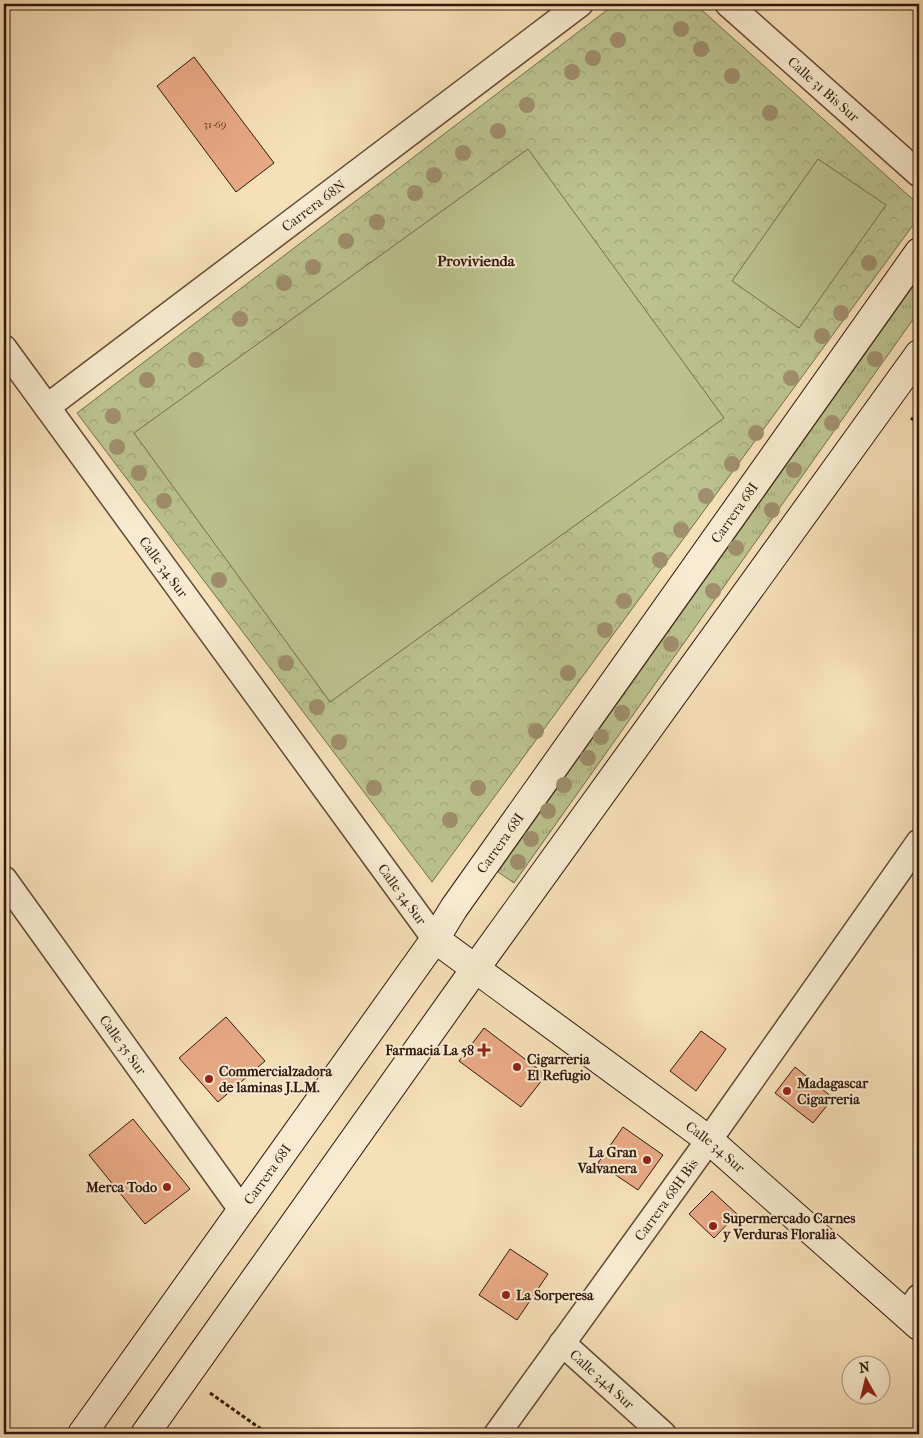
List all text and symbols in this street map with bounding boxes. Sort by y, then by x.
street label: Calle 31 Bis Sur [784,53,863,125]
house number: 31-69 [203,118,227,131]
street label: Carrera 68N [278,176,349,235]
district label: Provivienda [437,252,516,270]
street label: Carrera 68I [707,479,762,546]
street label: Calle 34 Sur [136,533,192,601]
street label: Carrera 68I [473,809,528,877]
street label: Calle 34 Sur [374,860,430,928]
street label: Calle 35 Sur [96,1012,150,1078]
place label: Farmacia La 58 [384,1042,474,1059]
marker: Farmacia La 58 [478,1044,490,1056]
place label: Cigarreria El Refugio [527,1051,591,1084]
marker: Cigarreria El Refugio [511,1061,523,1073]
place label: Commercialzadora de laminas J.L.M. [219,1063,332,1096]
marker: Commercialzadora de laminas J.L.M. [203,1073,215,1085]
place label: Madagascar Cigarreria [796,1075,869,1108]
marker: Madagascar Cigarreria [781,1085,793,1097]
street label: Calle 34 Sur [682,1117,748,1176]
street label: Carrera 68I [240,1140,295,1208]
place label: La Gran Valvanera [577,1144,638,1177]
marker: La Gran Valvanera [641,1154,653,1166]
street label: Carrera 68H Bis [631,1155,701,1244]
place label: Merca Todo [85,1179,157,1196]
marker: Merca Todo [161,1181,173,1193]
place label: Supermercado Carnes y Verduras Floralia [723,1210,856,1243]
marker: Supermercado Carnes y Verduras Floralia [707,1220,719,1232]
place label: La Sorperesa [516,1287,594,1304]
marker: La Sorperesa [500,1289,512,1301]
street label: Calle 34A Sur [566,1346,638,1413]
north arrow [840,1356,890,1406]
text: N [858,1358,871,1377]

